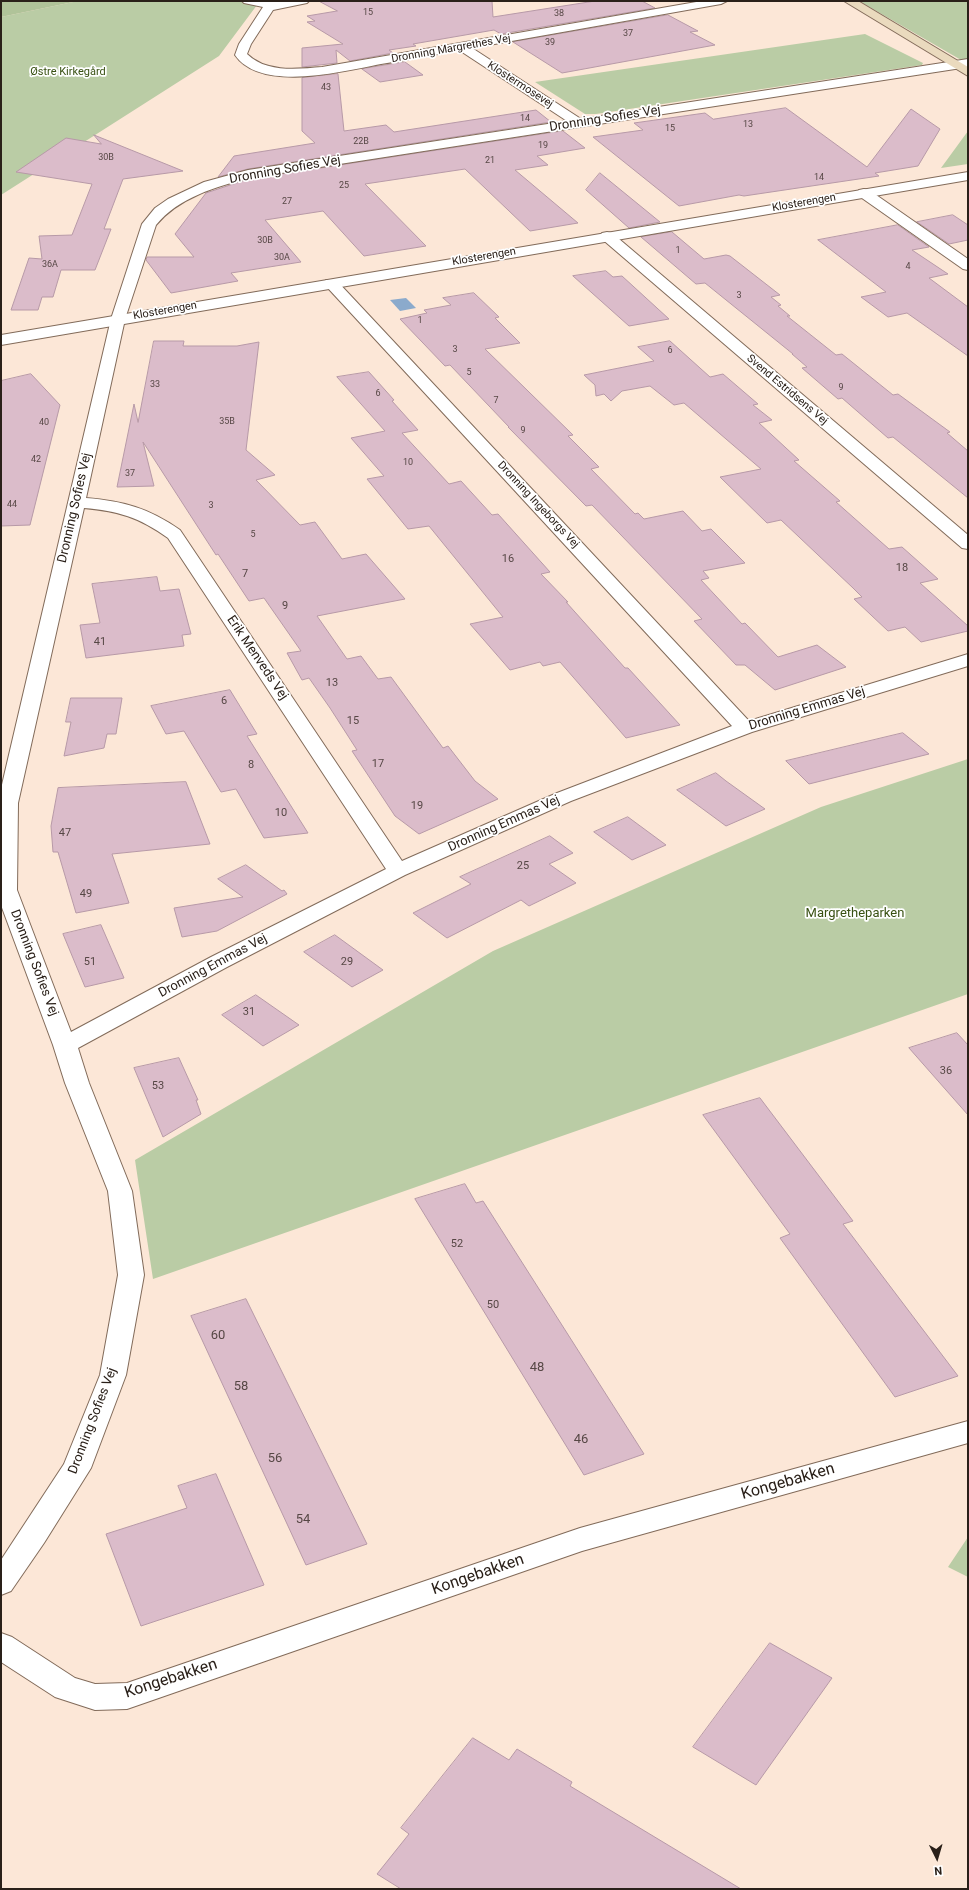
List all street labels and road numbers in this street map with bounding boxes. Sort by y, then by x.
street label: Dronning Margrethes Vej [390,32,512,66]
street label: Klostermosevej [485,59,555,111]
street label: Dronning Sofies Vej [548,102,662,136]
street label: Dronning Sofies Vej [228,153,342,187]
street label: Klosterengen [771,191,837,215]
street label: Klosterengen [451,245,517,269]
street label: Klosterengen [132,299,198,323]
street label: Svend Estridsens Vej [744,352,830,428]
street label: Dronning Sofies Vej [55,451,95,565]
street label: Dronning Ingeborgs Vej [494,459,582,551]
street label: Erik Menveds Vej [223,613,291,703]
street label: Dronning Emmas Vej [747,684,867,734]
street label: Dronning Emmas Vej [446,792,562,856]
street label: Dronning Sofies Vej [7,908,61,1018]
street label: Dronning Emmas Vej [156,931,270,1001]
street label: Dronning Sofies Vej [66,1366,120,1476]
street label: Kongebakken [739,1459,837,1505]
street label: Kongebakken [429,1550,527,1600]
street label: Kongebakken [122,1655,220,1703]

